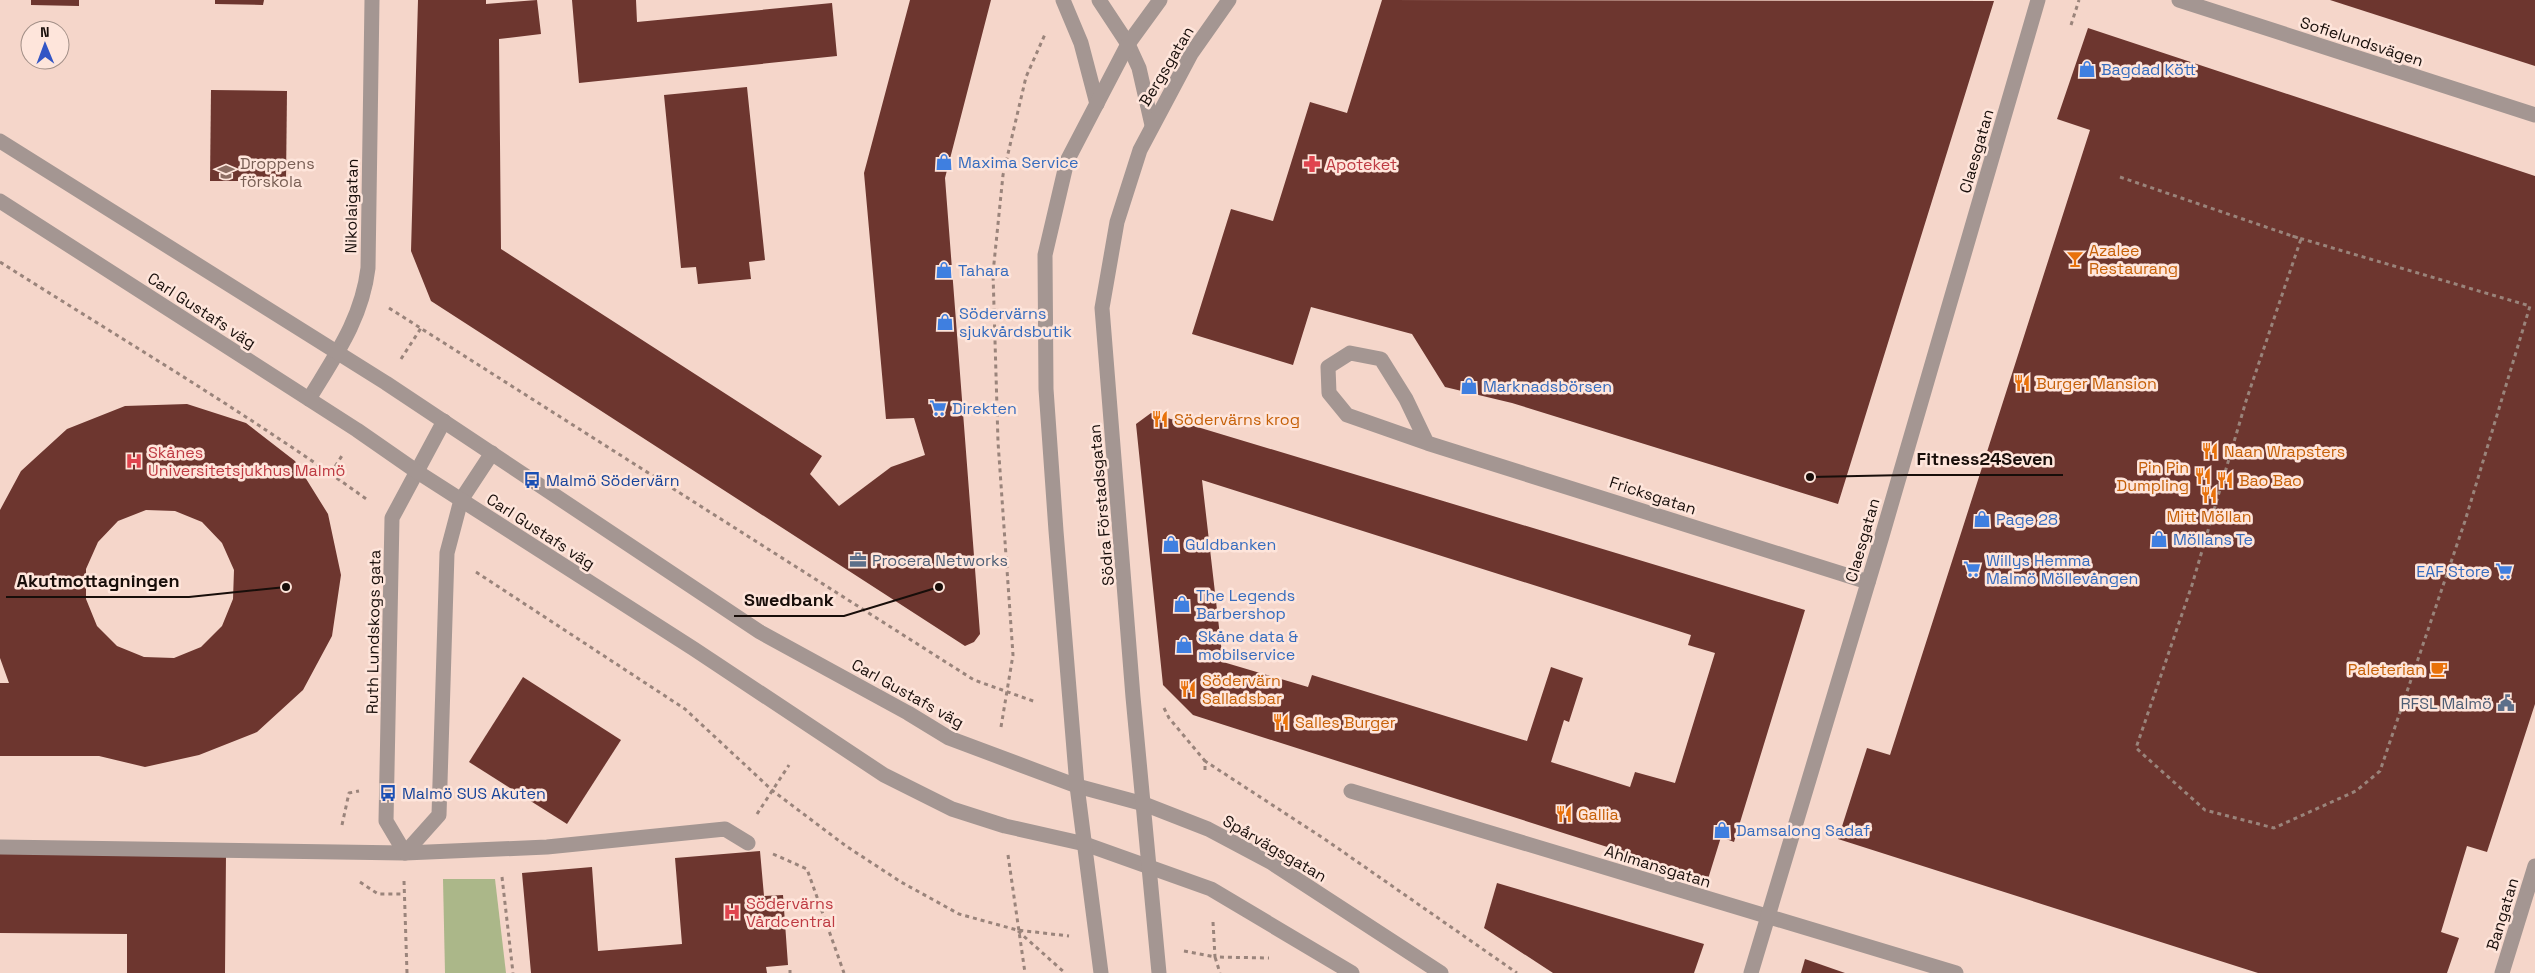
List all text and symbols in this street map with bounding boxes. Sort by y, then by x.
street label: Sofielundsvägen [2298,12,2426,71]
north arrow [20,20,70,70]
street label: Bergsgatan [1134,22,1199,110]
text: N [40,23,50,41]
shop icon: Bagdad Kött [2077,59,2097,79]
place label: Bagdad Kött [2101,59,2196,80]
street label: Claesgatan [1954,107,1998,196]
shop icon: Maxima Service [934,152,954,172]
place label: Maxima Service [958,152,1078,173]
place label: Droppens förskola [240,153,315,192]
pharmacy icon: Apoteket [1302,154,1322,174]
place label: Apoteket [1326,154,1397,175]
street label: Nikolaigatan [340,158,363,254]
school or university icon: Droppens förskola [216,162,236,182]
place label: Azalee Restaurang [2089,240,2178,279]
bar icon: Azalee Restaurang [2065,249,2085,269]
shop icon: Tahara [934,260,954,280]
place label: Tahara [958,260,1009,281]
street label: Carl Gustafs väg [143,267,260,353]
place label: Södervärns sjukvårdsbutik [959,303,1072,342]
shop icon: Södervärns sjukvårdsbutik [935,312,955,332]
restaurant icon: Burger Mansion [2012,373,2032,393]
place label: Burger Mansion [2036,373,2157,394]
shop icon: Marknadsbörsen [1459,376,1479,396]
place label: Marknadsbörsen [1483,376,1612,397]
supermarket icon: Direkten [928,398,948,418]
place label: Direkten [952,398,1017,419]
restaurant icon: Södervärns krog [1150,409,1170,429]
place label: Södervärns krog [1174,409,1300,430]
street label: Södra Förstadsgatan [1084,423,1119,587]
restaurant icon: Naan Wrapsters [2200,441,2220,461]
place label: Naan Wrapsters [2224,441,2345,462]
place label: Skånes Universitetsjukhus Malmö [148,442,345,481]
callout: Fitness24Seven [1906,442,2063,475]
text: Fitness24Seven [1917,447,2053,470]
hospital icon: Skånes Universitetsjukhus Malmö [124,451,144,471]
place label: Pin Pin Dumpling [2117,457,2189,496]
restaurant icon: Pin Pin Dumpling [2193,466,2213,486]
bus stop icon: Malmö Södervärn [522,470,542,490]
place label: Malmö Södervärn [546,470,680,491]
restaurant icon: Bao Bao [2215,470,2235,490]
place label: Bao Bao [2239,470,2302,491]
street label: Fricksgatan [1607,472,1699,519]
restaurant icon: Mitt Möllan [2199,485,2219,505]
street label: Carl Gustafs väg [482,488,599,574]
street label: Claesgatan [1840,496,1884,585]
place label: Mitt Möllan [2167,506,2251,527]
shop icon: Page 28 [1972,509,1992,529]
place label: Page 28 [1996,509,2058,530]
shop icon: Möllans Te [2149,529,2169,549]
place label: Möllans Te [2173,529,2253,550]
shop icon: Guldbanken [1161,534,1181,554]
place label: Guldbanken [1185,534,1276,555]
street label: Ruth Lundskogs gata [362,550,385,714]
office icon: Procera Networks [848,550,868,570]
place label: Procera Networks [872,550,1008,571]
place label: Willys Hemma Malmö Möllevången [1986,550,2138,589]
supermarket icon: Willys Hemma Malmö Möllevången [1962,559,1982,579]
place label: EAF Store [2416,561,2490,582]
supermarket icon: EAF Store [2494,561,2514,581]
callout: Akutmottagningen [6,564,189,597]
text: Akutmottagningen [17,569,179,592]
callout: Swedbank [734,583,844,616]
place label: The Legends Barbershop [1196,585,1295,624]
text: Swedbank [744,588,834,611]
shop icon: The Legends Barbershop [1172,594,1192,614]
place label: Skåne data & mobilservice [1198,626,1298,665]
shop icon: Skåne data & mobilservice [1174,635,1194,655]
street label: Carl Gustafs väg [848,654,968,733]
place label: Paleterian [2348,659,2425,680]
cafe icon: Paleterian [2429,659,2449,679]
place label: Södervärn Salladsbar [1202,670,1282,709]
restaurant icon: Södervärn Salladsbar [1178,679,1198,699]
place label: RFSL Malmö [2400,693,2492,714]
public building icon: RFSL Malmö [2496,693,2516,713]
restaurant icon: Salles Burger [1271,712,1291,732]
place label: Salles Burger [1295,712,1396,733]
bus stop icon: Malmö SUS Akuten [378,783,398,803]
place label: Malmö SUS Akuten [402,783,546,804]
restaurant icon: Gallia [1554,804,1574,824]
place label: Gallia [1578,804,1619,825]
street label: Spårvägsgatan [1219,810,1331,887]
shop icon: Damsalong Sadaf [1712,820,1732,840]
place label: Damsalong Sadaf [1736,820,1870,841]
street label: Ahlmansgatan [1602,840,1714,893]
street label: Bangatan [2481,875,2523,953]
place label: Södervärns Vårdcentral [746,893,835,932]
hospital icon: Södervärns Vårdcentral [722,902,742,922]

